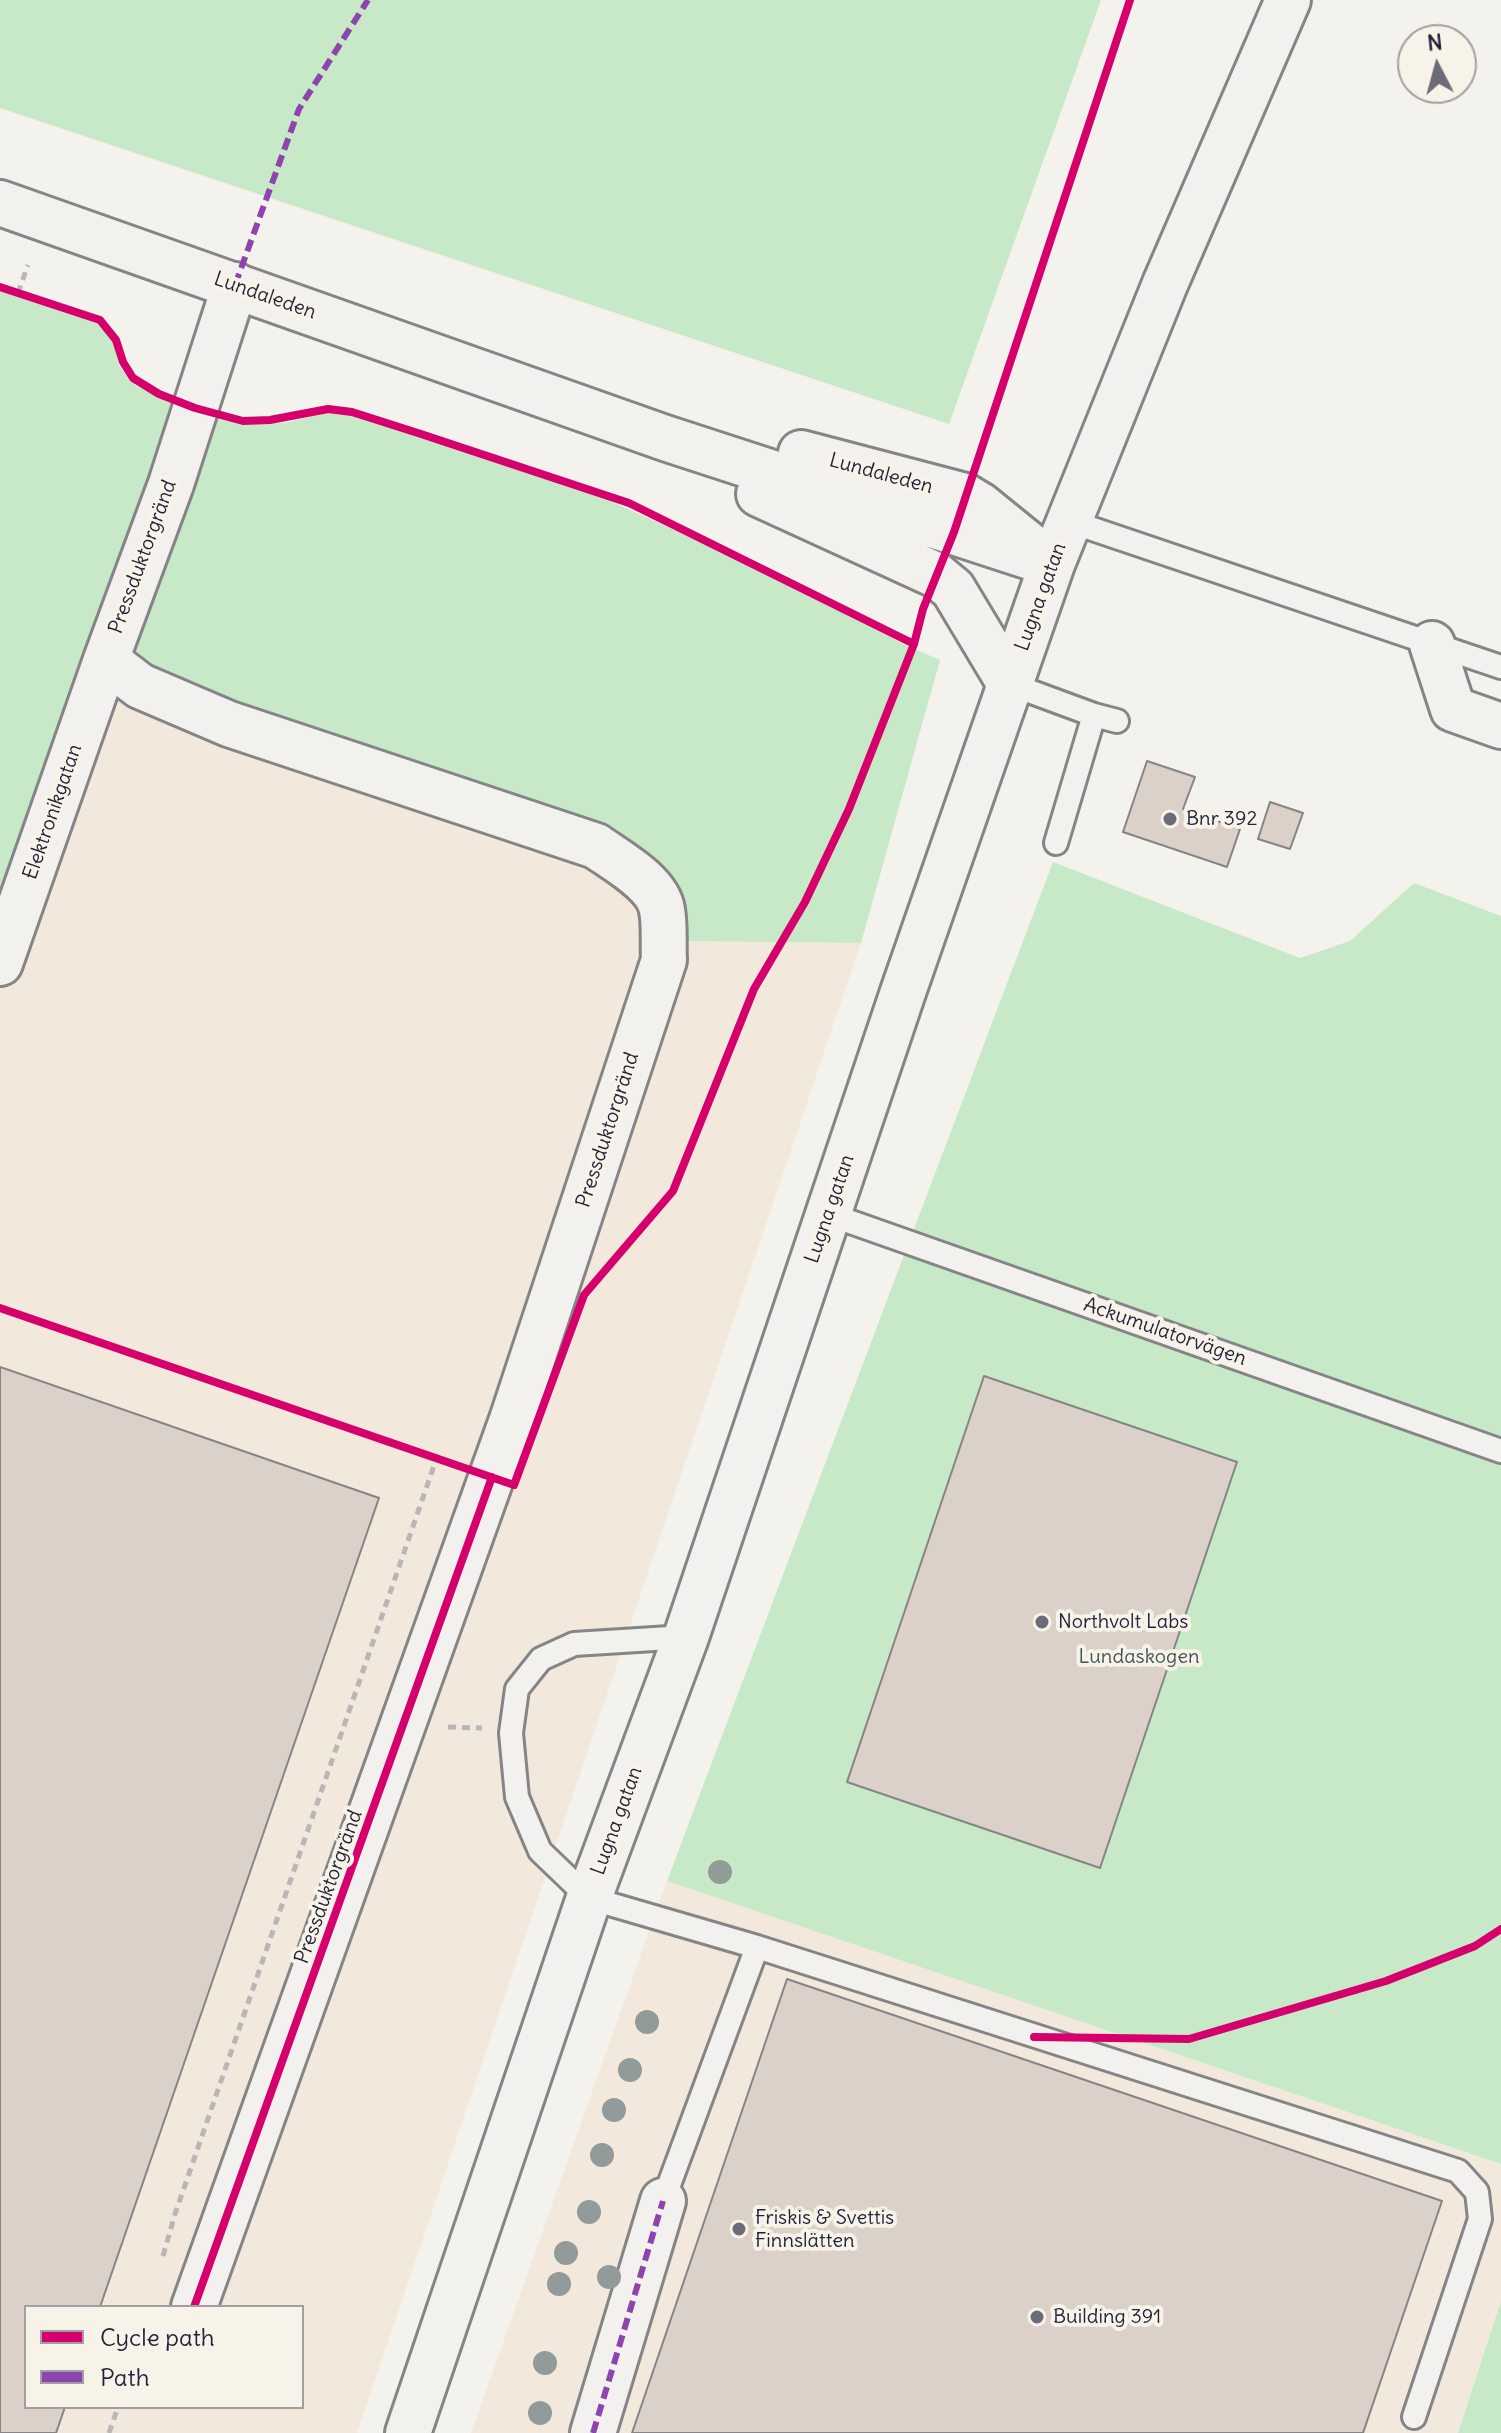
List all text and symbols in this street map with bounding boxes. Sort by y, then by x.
north arrow [1397,24,1477,104]
text: N [1426,27,1444,57]
street label: Lundaleden [211,267,319,325]
street label: Lundaleden [827,449,935,499]
street label: Pressduktorgränd [104,477,182,637]
street label: Lugna gatan [1010,540,1072,654]
street label: Elektronikgatan [19,741,87,883]
place label: Bnr 392 [1186,807,1257,831]
marker: Bnr 392 [1161,810,1179,828]
street label: Pressduktorgränd [572,1049,644,1211]
street label: Lugna gatan [800,1151,860,1267]
street label: Ackumulatorvägen [1080,1293,1250,1371]
place label: Northvolt Labs [1058,1610,1188,1634]
marker: Northvolt Labs [1033,1613,1051,1631]
park label: Lundaskogen [1079,1645,1199,1669]
street label: Lugna gatan [586,1764,648,1878]
street label: Pressduktorgränd [290,1807,368,1967]
place label: Friskis & Svettis Finnslätten [755,2206,894,2253]
marker: Friskis & Svettis Finnslätten [730,2220,748,2238]
legend [24,2305,304,2409]
place label: Building 391 [1053,2305,1161,2329]
marker: Building 391 [1028,2308,1046,2326]
text: Cycle path [100,2322,215,2352]
text: Path [100,2362,150,2392]

